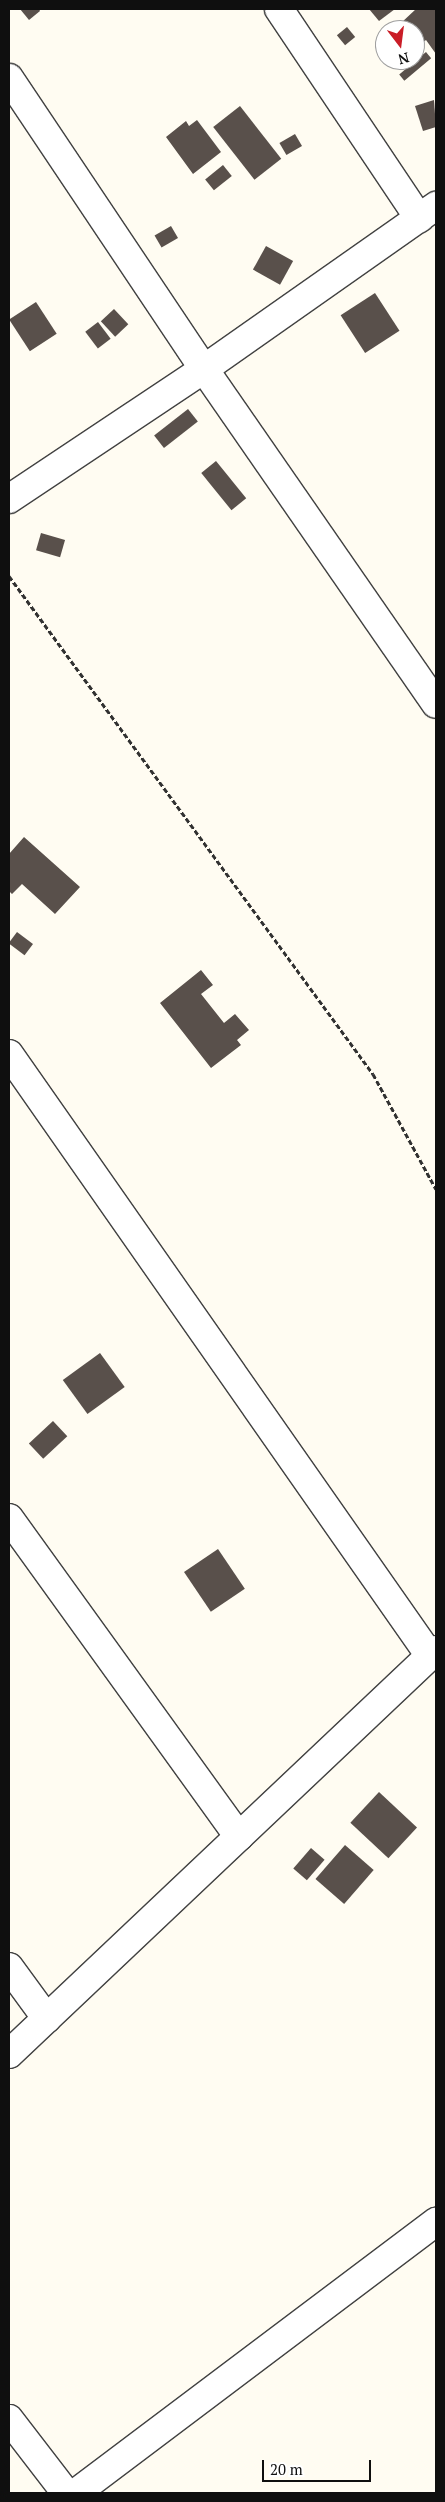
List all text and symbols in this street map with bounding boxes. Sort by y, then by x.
north arrow [375,20,425,70]
text: N [396,48,411,70]
scale bar [265,2450,374,2482]
text: 20 m [270,2459,303,2479]

